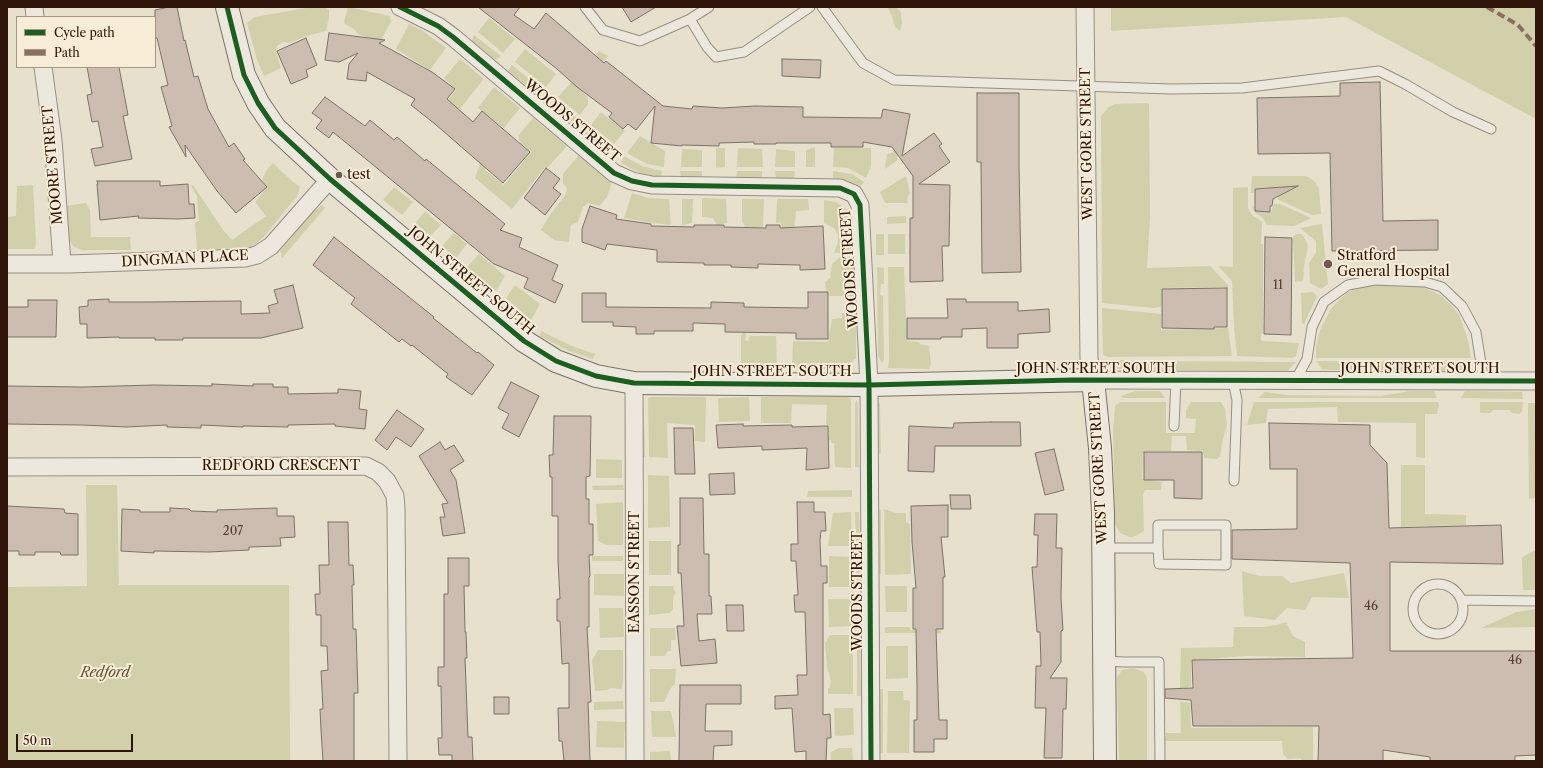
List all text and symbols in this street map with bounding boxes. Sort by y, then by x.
legend [16,16,156,68]
text: Cycle path [54,25,115,40]
text: Path [54,45,80,60]
street label: WEST GORE STREET [1077,67,1097,221]
street label: WOODS STREET [520,76,624,166]
street label: MOORE STREET [39,105,67,225]
place label: test [347,167,371,183]
marker: test [334,170,344,180]
street label: WOODS STREET [837,207,863,329]
street label: JOHN STREET SOUTH [404,223,538,339]
street label: DINGMAN PLACE [121,247,249,271]
place label: Stratford General Hospital [1337,248,1450,280]
marker: Stratford General Hospital [1322,258,1334,270]
house number: 11 [1273,279,1283,293]
street label: JOHN STREET SOUTH [1016,361,1176,377]
street label: JOHN STREET SOUTH [1340,361,1500,377]
street label: JOHN STREET SOUTH [692,364,852,380]
street label: WEST GORE STREET [1087,391,1111,545]
street label: REDFORD CRESCENT [202,458,360,474]
street label: EASSON STREET [627,511,643,633]
house number: 207 [223,525,243,539]
street label: WOODS STREET [850,531,866,651]
house number: 46 [1364,600,1378,614]
house number: 46 [1508,654,1522,668]
park label: Redford [80,665,130,681]
scale bar [18,726,135,752]
text: 50 m [23,733,52,748]

